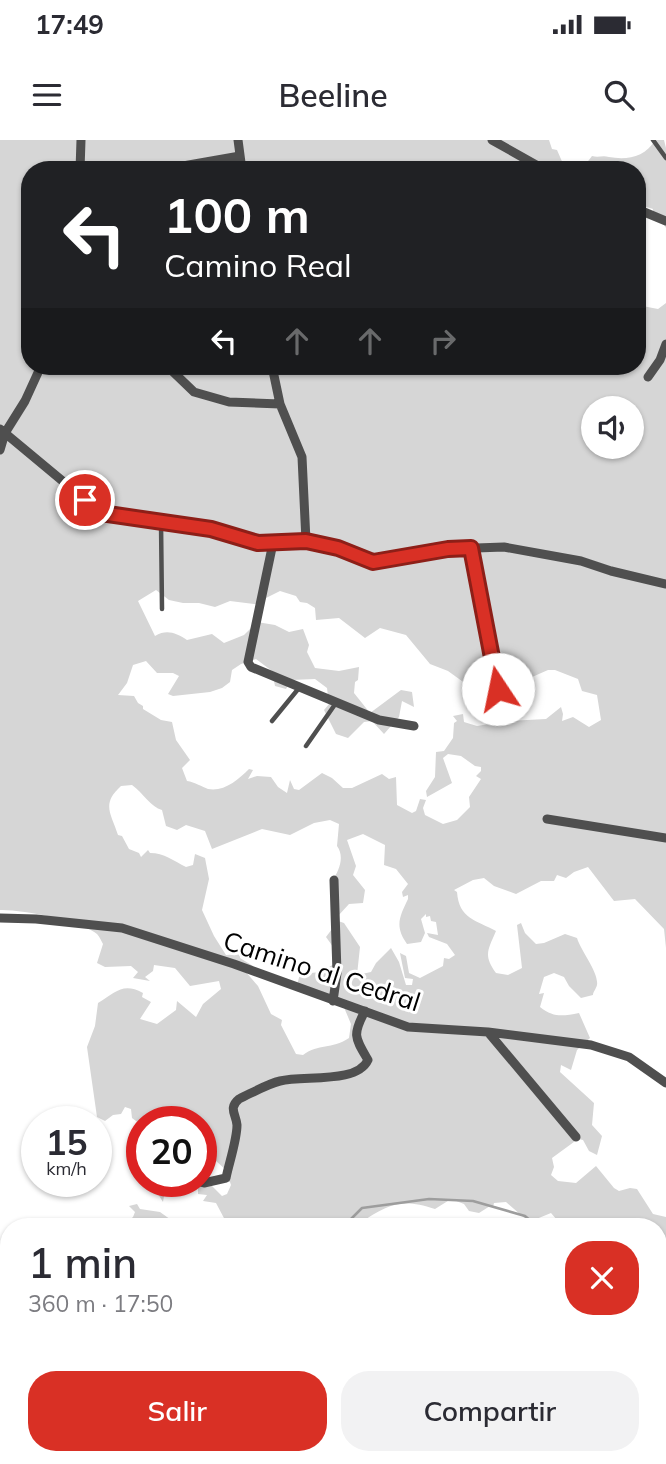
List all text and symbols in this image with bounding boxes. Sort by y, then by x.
text: 17:49 [35,8,104,41]
text: Beeline [278,75,388,115]
icon: menu [28,76,66,114]
icon: search [600,76,638,114]
text: 100 m [164,184,310,245]
icon: left [49,189,140,280]
text: Camino Real [164,245,352,285]
icon: left [205,322,243,360]
icon: ahead [278,322,316,360]
icon: ahead [351,322,389,360]
icon: right [424,322,462,360]
map controls [581,396,644,459]
button: sound [581,396,644,459]
pin [55,470,115,530]
icon: arrive [66,481,104,519]
position arrow [461,652,535,726]
street label: Camino al Cedral [219,924,425,1018]
speed limit sign: 20 [126,1106,217,1197]
text: 15 [45,1120,88,1164]
text: km/h [46,1157,87,1180]
text: 1 min [28,1236,137,1289]
button: close [565,1241,639,1315]
text: 360 m · 17:50 [28,1289,173,1318]
button: Salir [28,1371,327,1451]
button: Compartir [341,1371,639,1451]

